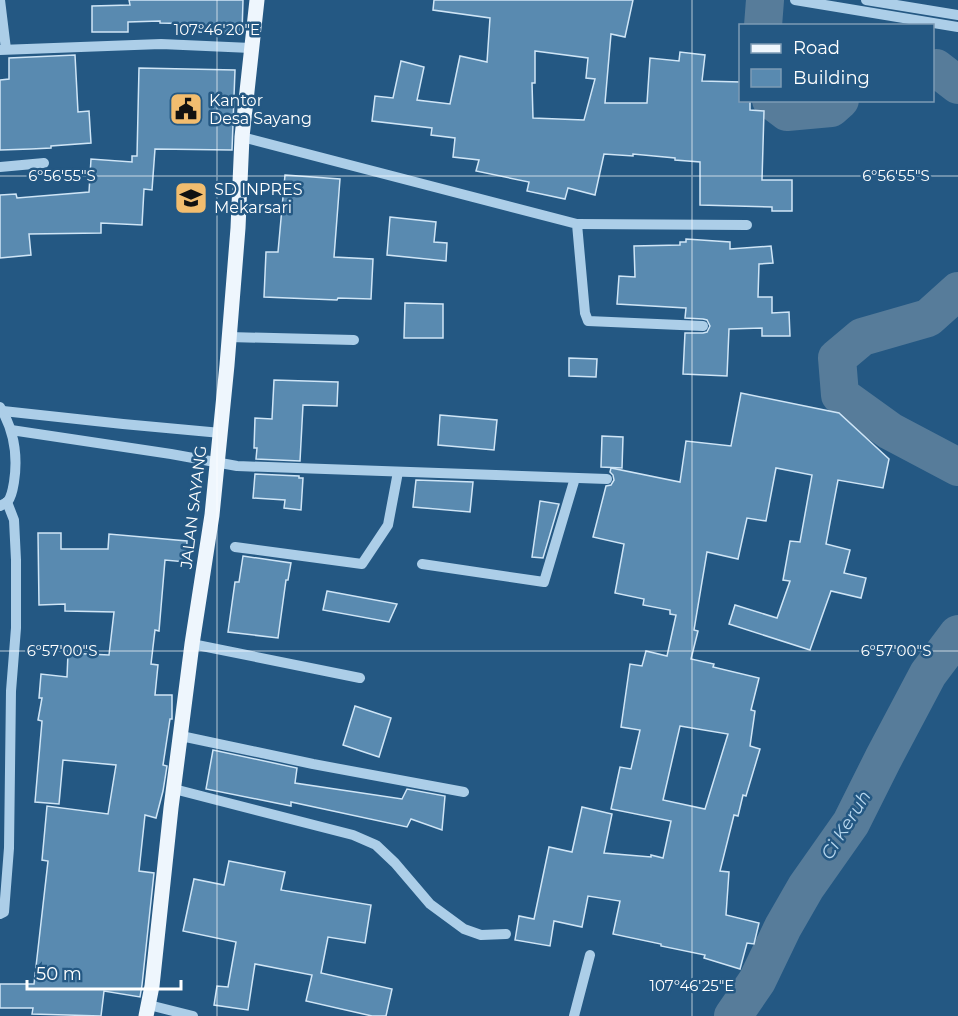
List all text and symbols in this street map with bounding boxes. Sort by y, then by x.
text: 107°46'20"E [174,20,260,39]
legend [739,24,934,102]
text: Road [793,37,840,59]
text: Building [793,67,870,89]
public building icon: Kantor Desa Sayang [168,91,204,127]
place label: Kantor Desa Sayang [209,91,312,128]
text: 6°56'55"S [28,166,96,185]
text: 6°56'55"S [862,166,930,185]
school or university icon: SD INPRES Mekarsari [173,180,209,216]
place label: SD INPRES Mekarsari [214,180,303,217]
street label: JALAN SAYANG [176,444,210,571]
text: 6°57'00"S [27,641,97,660]
text: 6°57'00"S [861,641,931,660]
water label: Ci Keruh [816,786,876,864]
scale bar [27,953,182,991]
text: 50 m [36,963,82,985]
text: 107°46'25"E [650,976,734,995]

